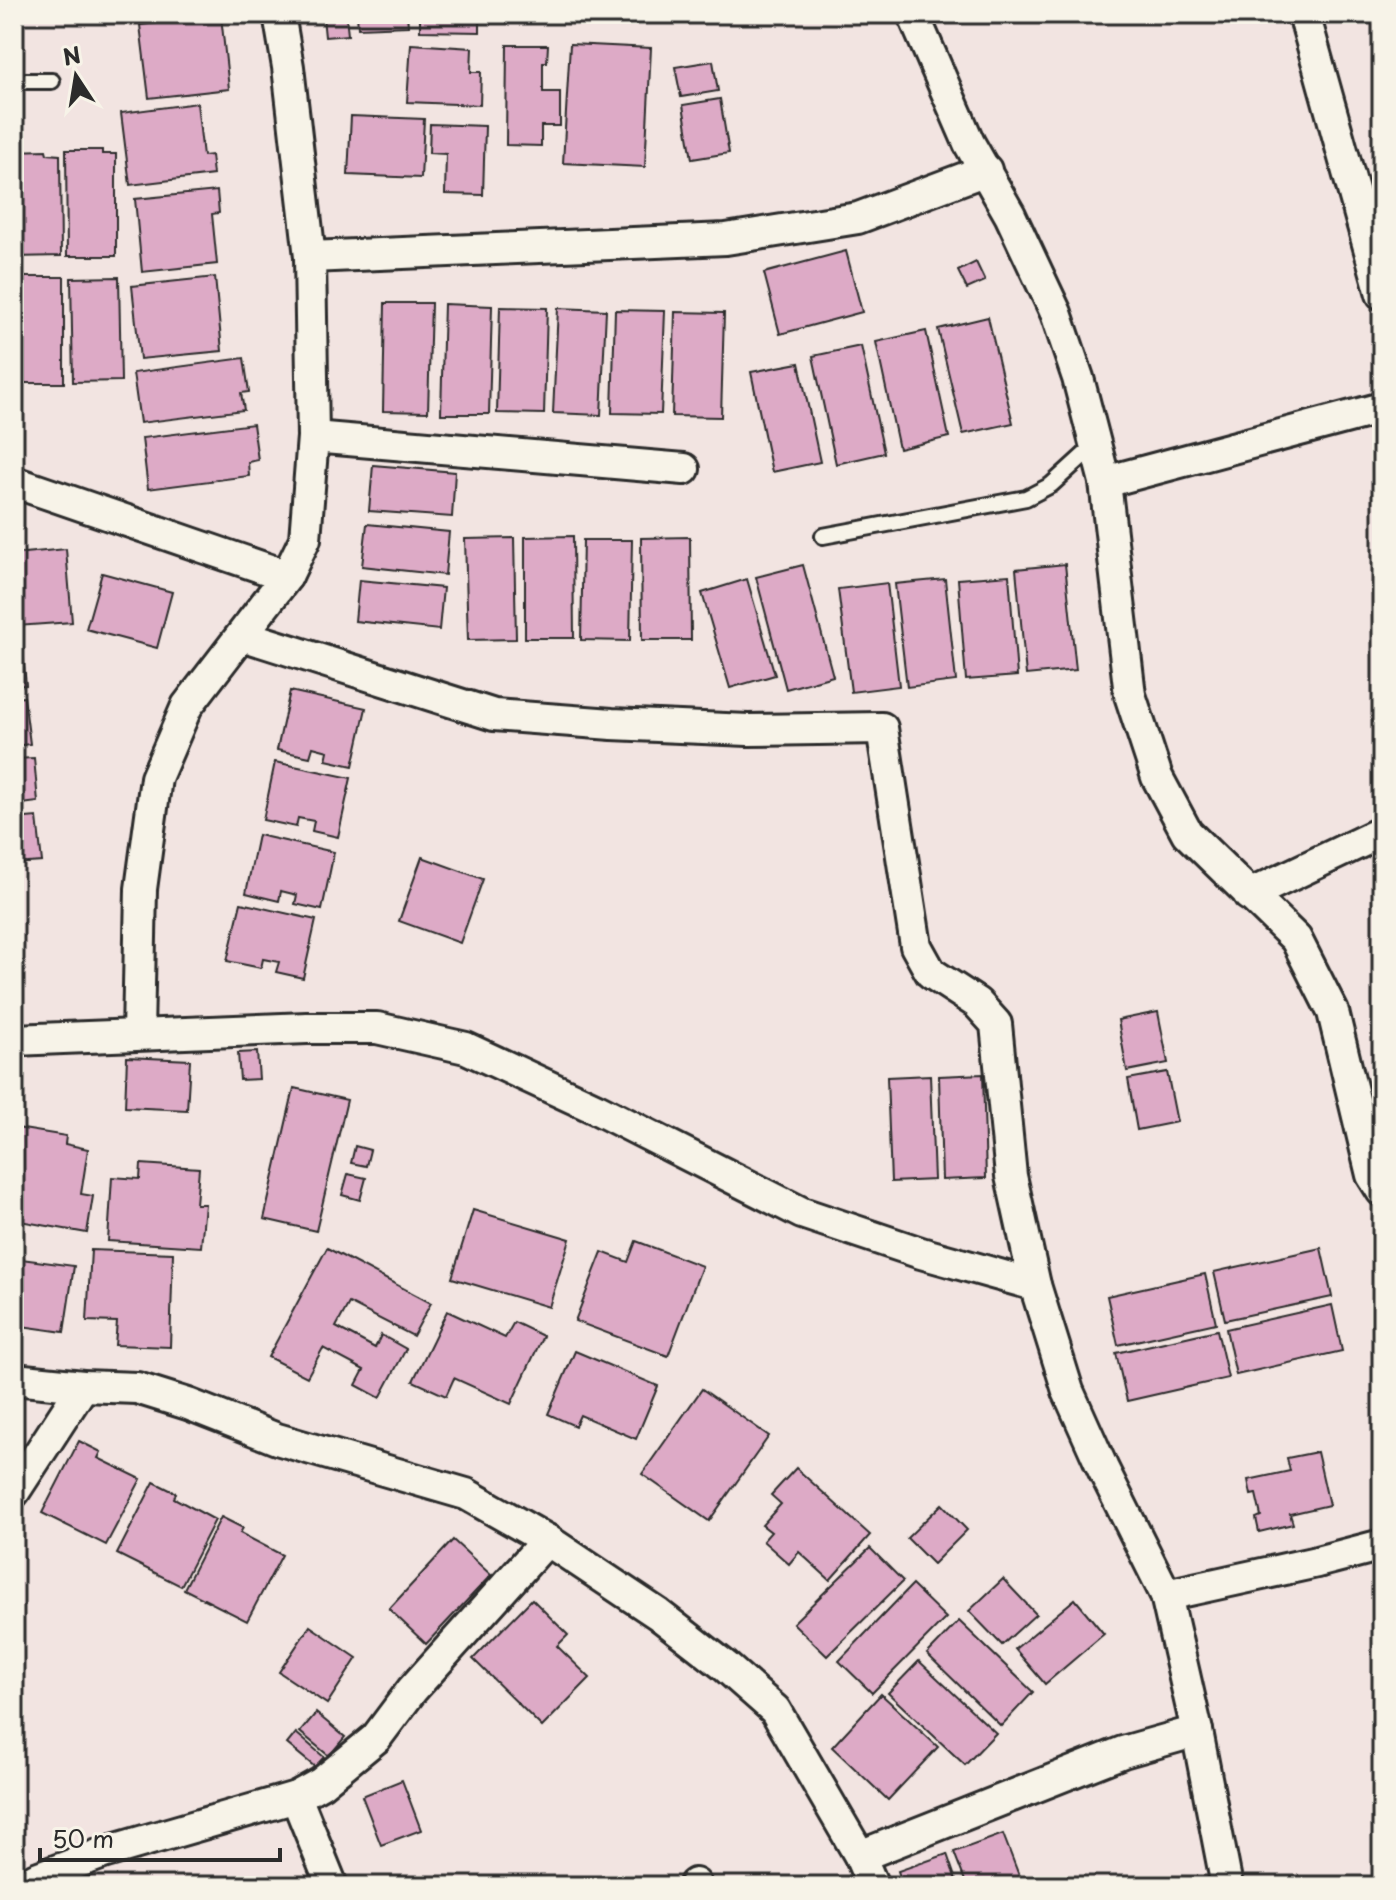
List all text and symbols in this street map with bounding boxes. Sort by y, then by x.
north arrow [36,36,116,116]
text: N [60,37,83,73]
scale bar [40,1812,280,1862]
text: 50 m [52,1820,114,1856]

